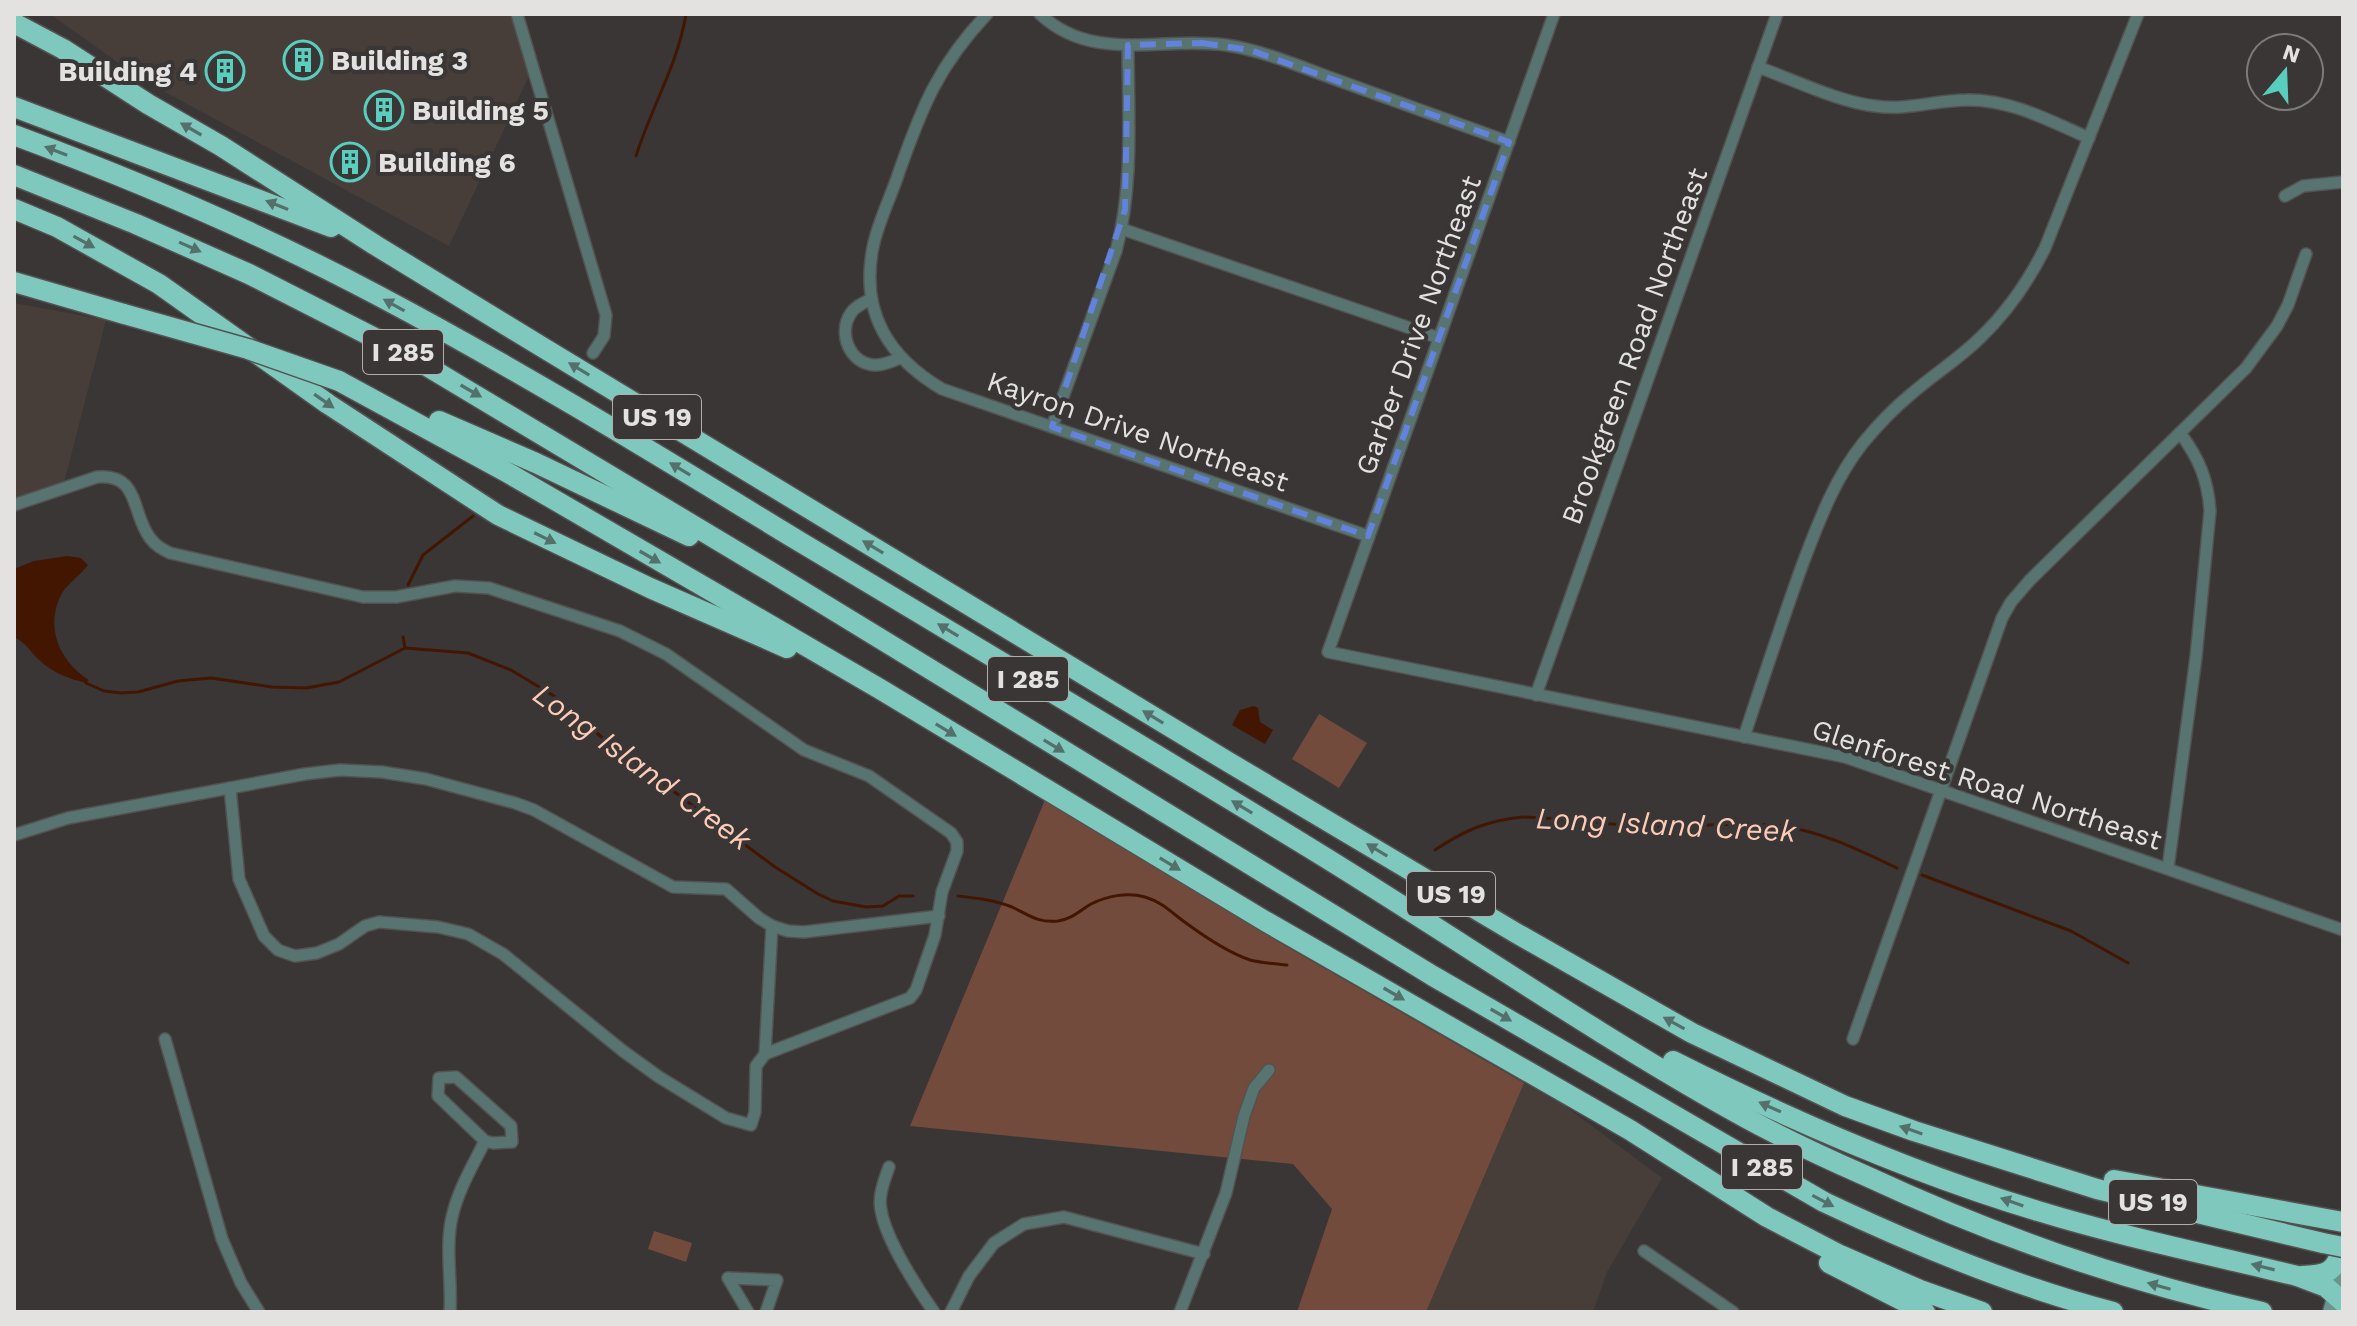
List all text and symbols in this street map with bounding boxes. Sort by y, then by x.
north arrow [2245,32,2325,112]
building icon: Building 3 [282,39,324,81]
text: N [2280,39,2303,68]
place label: Building 3 [331,44,468,77]
building icon: Building 4 [204,50,246,92]
place label: Building 4 [58,55,197,88]
building icon: Building 5 [363,89,405,131]
place label: Building 5 [412,94,549,127]
one-way arrow [180,122,202,136]
building icon: Building 6 [329,141,371,183]
one-way arrow [44,144,68,157]
place label: Building 6 [378,146,516,179]
street label: Brookgreen Road Northeast [1554,163,1715,529]
street label: Garber Drive Northeast [1349,171,1488,479]
one-way arrow [265,198,289,211]
one-way arrow [73,235,96,249]
one-way arrow [178,240,202,254]
one-way arrow [383,298,406,311]
road number: I 285 [363,330,443,374]
one-way arrow [568,363,590,377]
street label: Kayron Drive Northeast [983,364,1293,499]
one-way arrow [460,384,482,398]
one-way arrow [314,393,335,408]
road number: US 19 [613,395,701,439]
one-way arrow [669,463,691,477]
one-way arrow [534,531,557,544]
one-way arrow [862,541,884,555]
one-way arrow [639,549,661,563]
one-way arrow [937,623,959,637]
road number: I 285 [988,657,1068,701]
water label: Long Island Creek [527,676,759,858]
one-way arrow [1142,710,1164,724]
street label: Glenforest Road Northeast [1808,712,2166,857]
one-way arrow [935,723,957,737]
one-way arrow [1043,738,1065,752]
water label: Long Island Creek [1535,800,1799,849]
one-way arrow [1231,801,1253,815]
one-way arrow [1366,843,1388,857]
one-way arrow [1159,856,1181,870]
road number: US 19 [1407,872,1495,916]
one-way arrow [1383,987,1405,1001]
one-way arrow [1490,1008,1512,1022]
one-way arrow [1663,1016,1685,1030]
one-way arrow [1758,1100,1782,1114]
one-way arrow [1899,1123,1923,1136]
road number: I 285 [1722,1145,1802,1189]
road number: US 19 [2109,1180,2197,1224]
one-way arrow [1812,1195,1835,1208]
one-way arrow [2000,1196,2024,1208]
one-way arrow [2251,1261,2276,1273]
one-way arrow [2147,1280,2172,1292]

